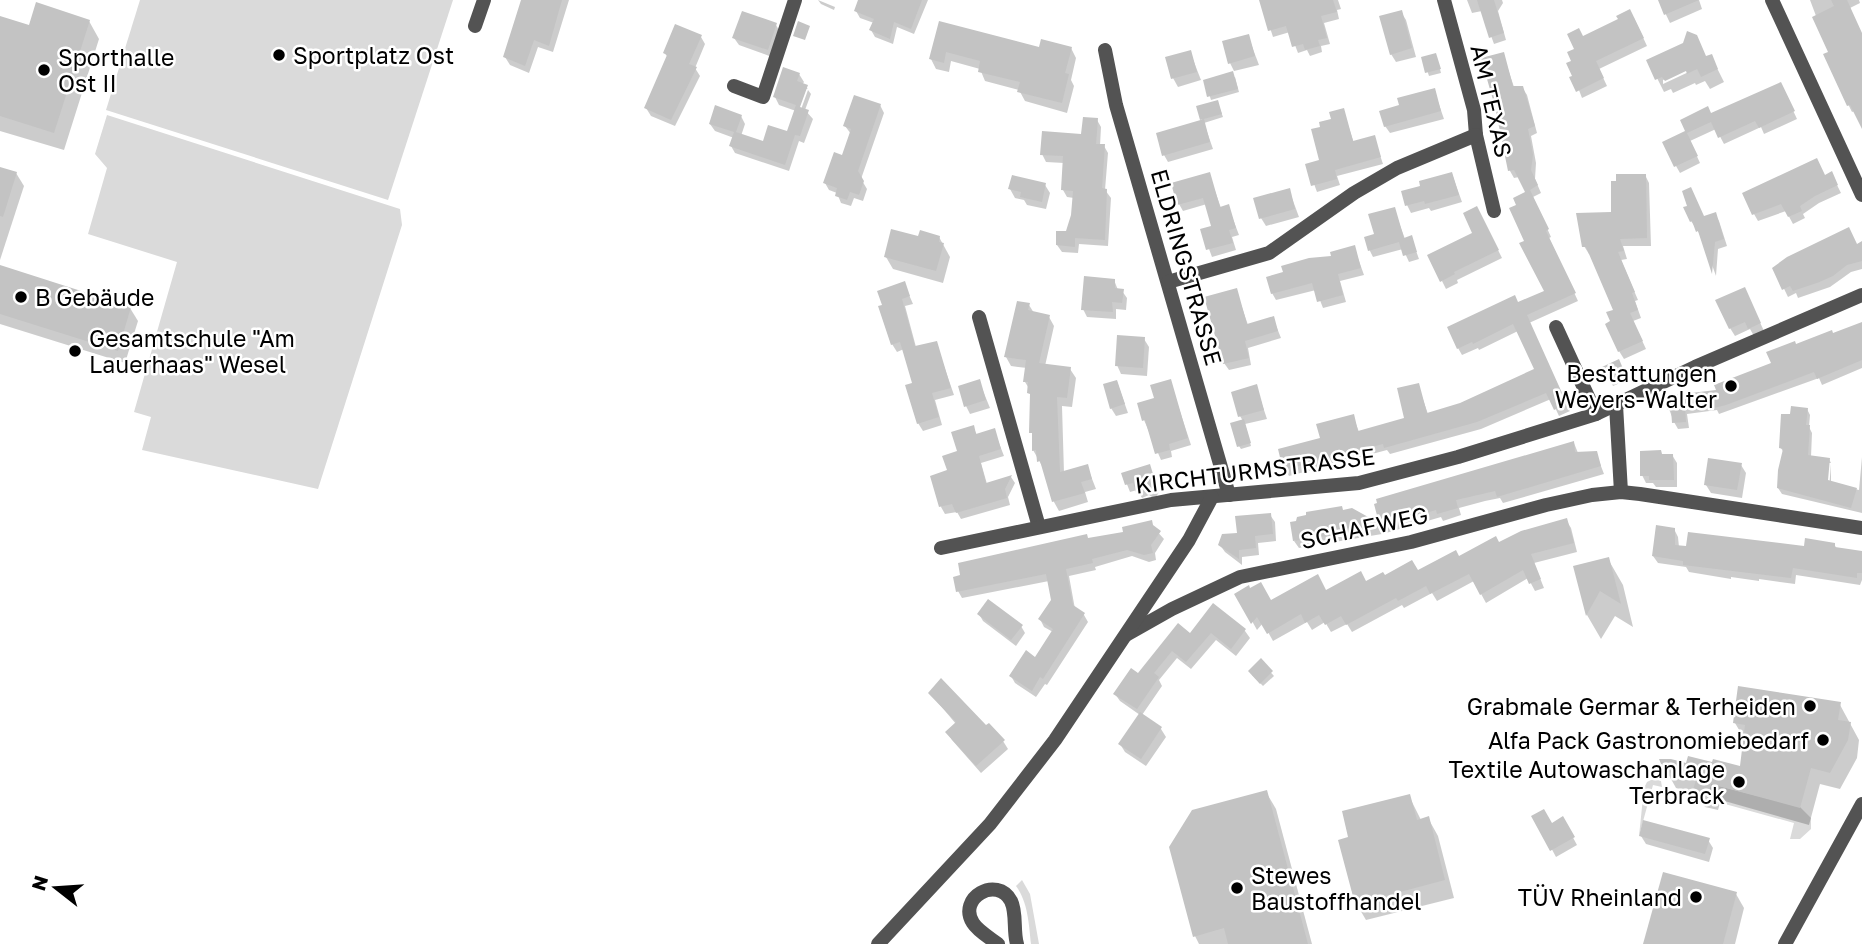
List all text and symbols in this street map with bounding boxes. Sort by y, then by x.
place label: Sportplatz Ost [293,41,454,69]
street label: AM TEXAS [1465,42,1519,160]
place label: Sporthalle Ost II [58,43,174,97]
marker: Sportplatz Ost [271,47,287,63]
marker: Sporthalle Ost II [36,62,52,78]
street label: ELDRINGSTRASSE [1146,166,1228,368]
place label: B Gebäude [35,283,154,311]
marker: B Gebäude [13,289,29,305]
place label: Gesamtschule "Am Lauerhaas" Wesel [89,324,295,378]
marker: Gesamtschule "Am Lauerhaas" Wesel [67,343,83,359]
place label: Bestattungen Weyers-Walter [1555,359,1717,413]
marker: Bestattungen Weyers-Walter [1723,378,1739,394]
street label: KIRCHTURMSTRASSE [1134,441,1376,499]
street label: SCHAFWEG [1298,500,1430,554]
place label: Grabmale Germar & Terheiden [1467,692,1796,720]
marker: Grabmale Germar & Terheiden [1802,698,1818,714]
place label: Alfa Pack Gastronomiebedarf [1488,726,1809,754]
marker: Alfa Pack Gastronomiebedarf [1815,732,1831,748]
place label: Textile Autowaschanlage Terbrack [1449,755,1725,809]
marker: Textile Autowaschanlage Terbrack [1731,774,1747,790]
north arrow [21,853,91,923]
place label: Stewes Baustoffhandel [1251,861,1421,915]
text: N [26,873,52,893]
marker: Stewes Baustoffhandel [1229,880,1245,896]
place label: TÜV Rheinland [1518,883,1682,911]
marker: TÜV Rheinland [1688,889,1704,905]

